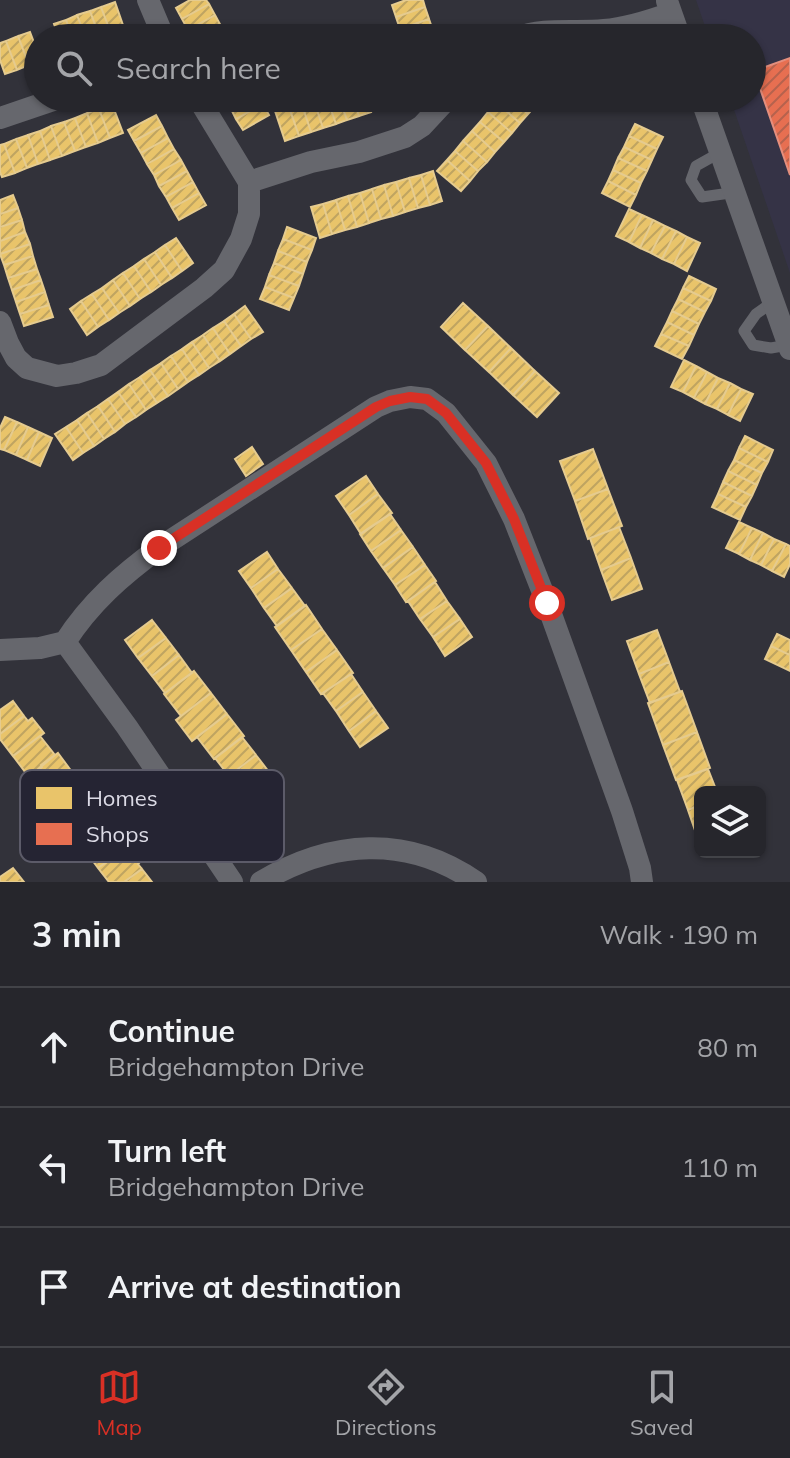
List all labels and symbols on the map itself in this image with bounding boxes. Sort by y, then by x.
route end [141,530,177,566]
route start [529,585,565,621]
legend [20,770,284,862]
text: Homes [86,784,158,812]
text: Shops [86,820,149,848]

